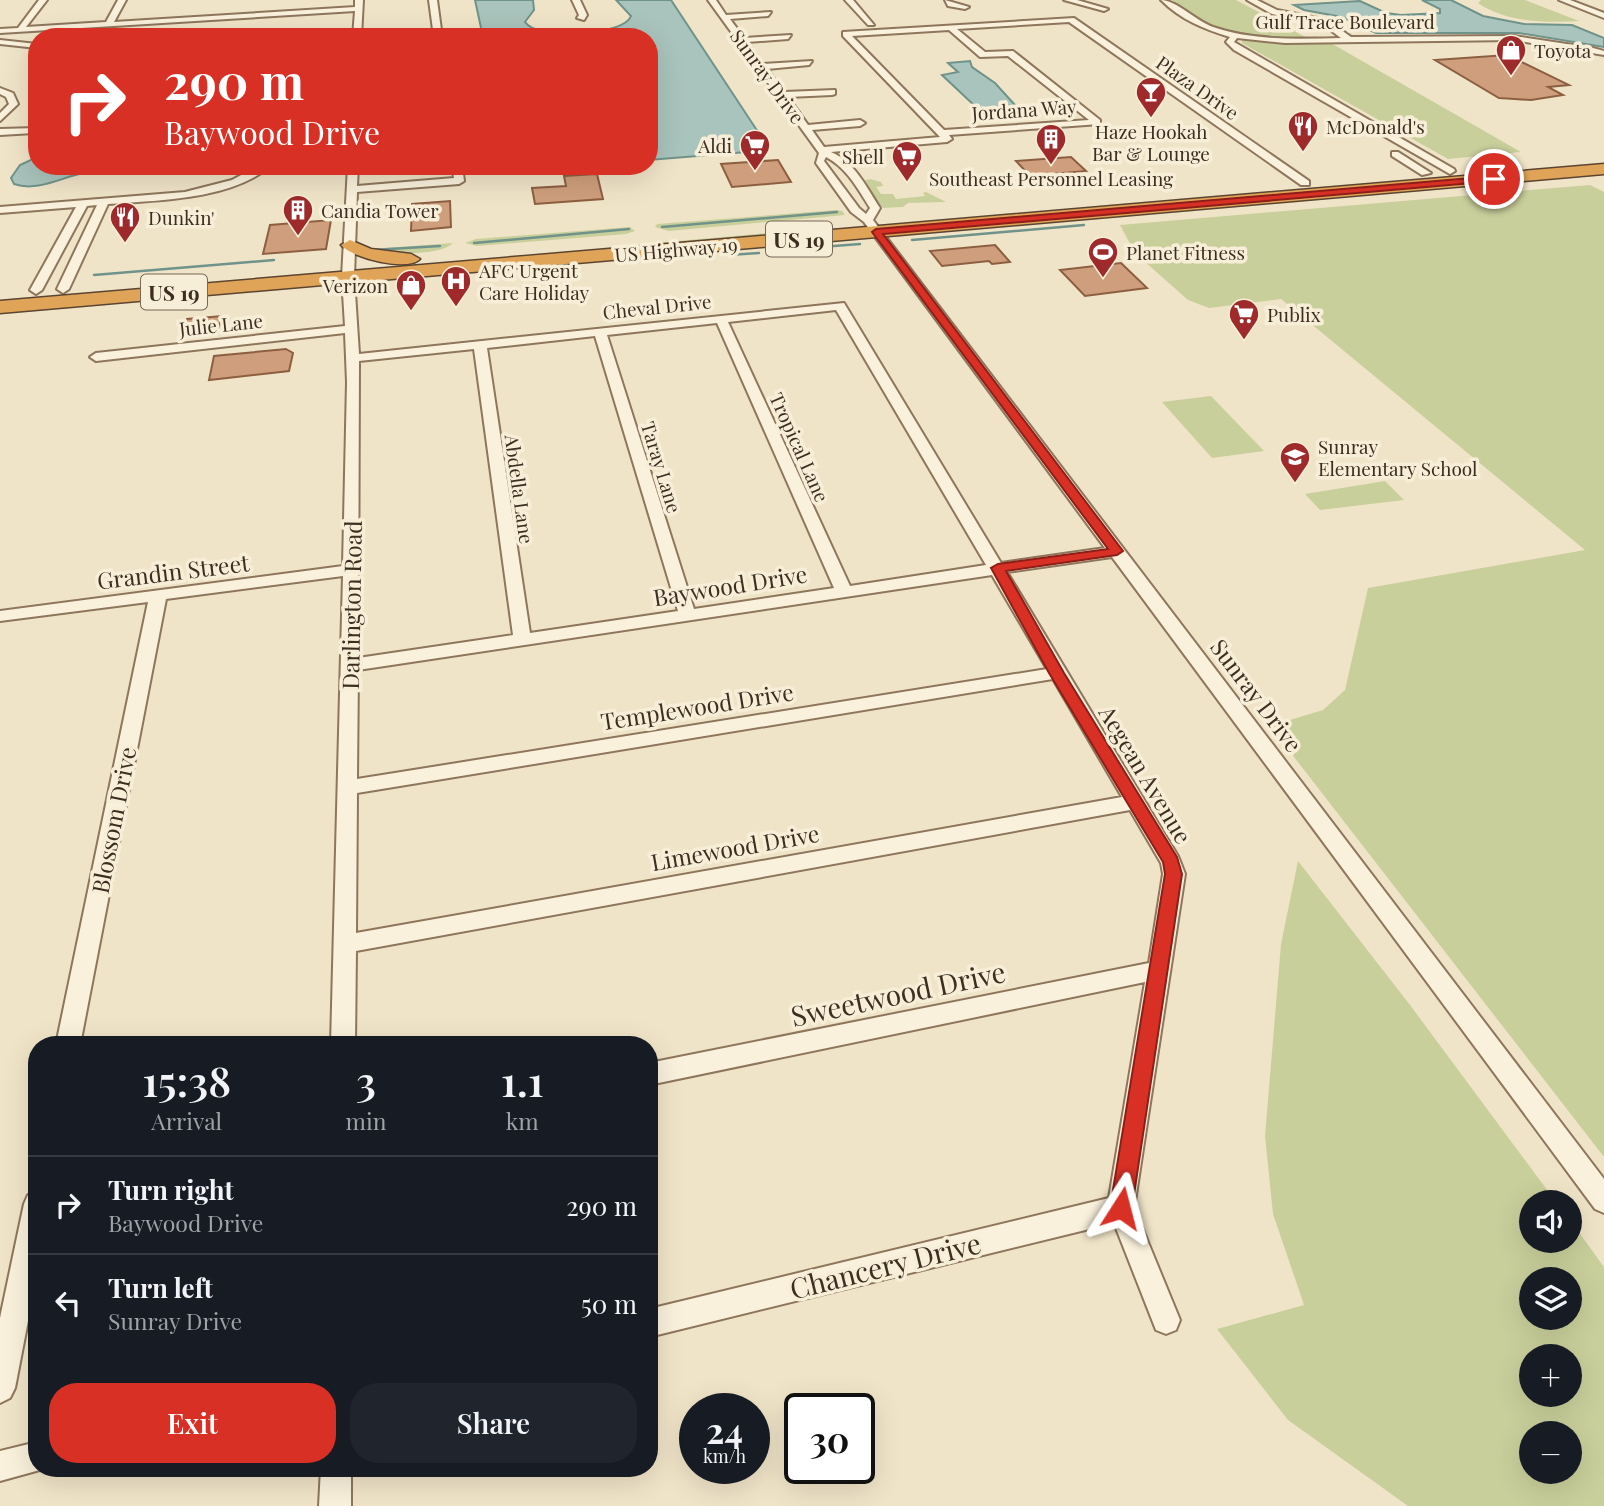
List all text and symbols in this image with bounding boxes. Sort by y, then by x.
street label: Gulf Trace Boulevard [1255,8,1435,34]
street label: Sunray Drive [725,24,811,128]
shop icon: Toyota [1494,33,1528,77]
place label: Toyota [1534,37,1592,63]
text: 290 m [164,47,304,112]
street label: Plaza Drive [1151,49,1245,125]
icon: right [49,56,140,147]
bar icon: Haze Hookah Bar & Lounge [1134,75,1168,119]
street label: Jordana Way [970,92,1078,126]
restaurant icon: McDonald's [1286,109,1320,153]
text: Baywood Drive [164,110,380,153]
place label: McDonald's [1326,113,1425,139]
place label: Haze Hookah Bar & Lounge [1092,118,1210,166]
building icon: Southeast Personnel Leasing [1034,122,1068,166]
supermarket icon: Aldi [738,128,772,172]
place label: Aldi [697,132,732,158]
supermarket icon: Shell [890,139,924,183]
place label: Shell [842,143,885,169]
pin [1464,149,1524,209]
icon: arrive [1475,160,1513,198]
place label: Southeast Personnel Leasing [929,165,1173,191]
building icon: Candia Tower [281,193,315,237]
place label: Candia Tower [321,197,439,223]
restaurant icon: Dunkin' [108,200,142,244]
place label: Dunkin' [148,204,215,230]
road number: US 19 [766,222,832,256]
street label: US Highway 19 [613,231,739,267]
sports icon: Planet Fitness [1086,235,1120,279]
place label: Planet Fitness [1126,239,1245,265]
place label: AFC Urgent Care Holiday [478,257,590,305]
hospital icon: AFC Urgent Care Holiday [439,264,473,308]
shop icon: Verizon [394,268,428,312]
place label: Verizon [322,272,389,298]
road number: US 19 [141,274,207,310]
street label: Cheval Drive [601,287,713,325]
supermarket icon: Publix [1227,297,1261,341]
place label: Publix [1267,301,1321,327]
street label: Julie Lane [177,307,264,341]
street label: Tropical Lane [764,388,836,506]
street label: Taray Lane [636,418,688,516]
street label: Abdella Lane [499,432,541,545]
place label: Sunray Elementary School [1318,433,1478,481]
school or university icon: Sunray Elementary School [1278,440,1312,484]
street label: Darlington Road [334,520,368,690]
street label: Grandin Street [95,546,252,596]
street label: Baywood Drive [651,558,809,612]
street label: Sunray Drive [1204,632,1310,758]
street label: Templewood Drive [598,675,796,737]
street label: Aegean Avenue [1092,698,1199,849]
street label: Blossom Drive [84,744,142,896]
street label: Limewood Drive [648,817,822,877]
street label: Sweetwood Drive [787,952,1009,1034]
text: 15:38 [142,1052,231,1108]
text: 3 [356,1052,376,1108]
text: 1.1 [501,1052,544,1108]
text: Arrival [151,1105,222,1136]
text: min [346,1105,386,1136]
text: km [506,1105,539,1136]
position arrow [1084,1171,1158,1245]
text: Turn right [108,1172,234,1207]
icon: right [49,1186,87,1224]
text: 290 m [566,1188,637,1223]
map controls [1519,1190,1582,1484]
button: sound [1519,1190,1582,1253]
text: Baywood Drive [108,1207,263,1238]
street label: Chancery Drive [786,1223,984,1307]
button: layers [1519,1267,1582,1330]
text: Turn left [108,1270,213,1305]
icon: left [49,1284,87,1322]
text: 50 m [581,1286,637,1321]
text: Sunray Drive [108,1305,242,1336]
button: + [1519,1344,1582,1407]
button: Exit [49,1383,336,1463]
button: Share [350,1383,637,1463]
speed limit sign: 30 [784,1393,875,1484]
text: 24 [706,1406,743,1453]
button: − [1519,1421,1582,1484]
text: km/h [703,1444,746,1468]

